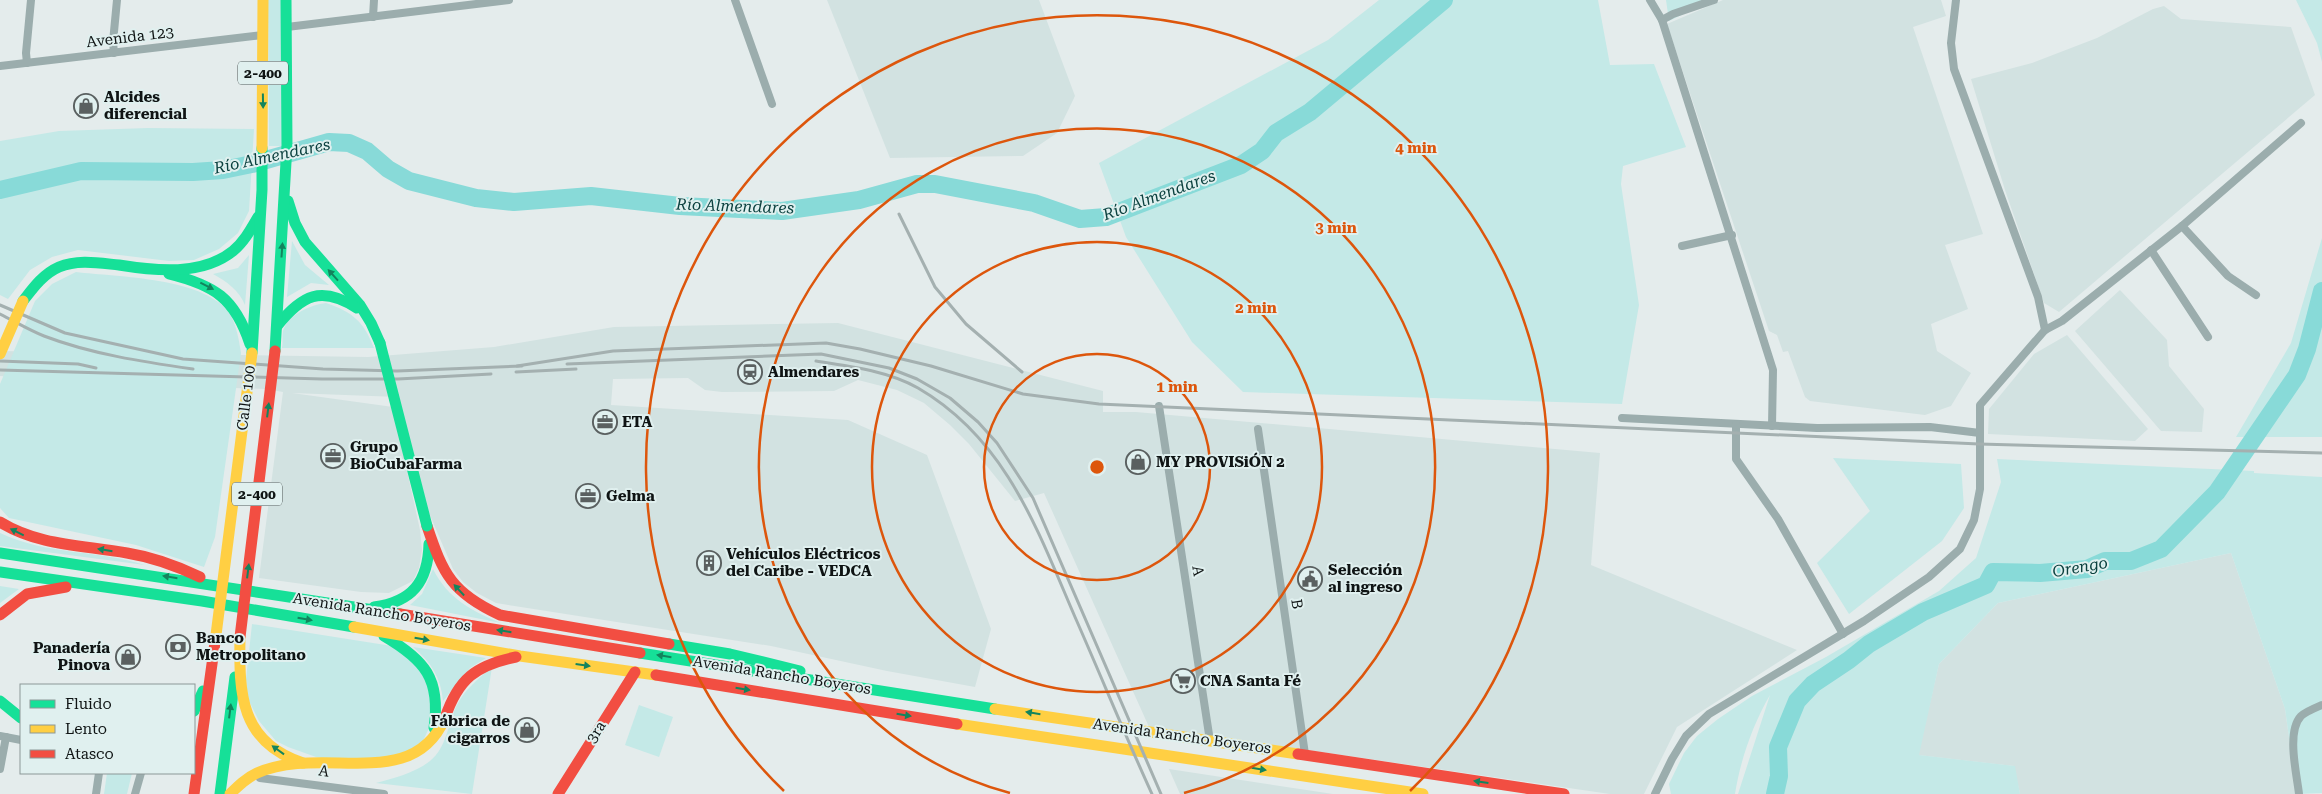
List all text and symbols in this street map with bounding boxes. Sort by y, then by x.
street label: Avenida 123 [85,23,175,51]
road number: 2-400 [238,62,288,84]
place label: Alcides diferencial [104,88,187,123]
shop icon: Alcides diferencial [73,93,99,119]
one-way arrow [260,93,268,109]
water label: Río Almendares [211,134,332,178]
text: 4 min [1395,139,1437,157]
water label: Río Almendares [1099,166,1218,225]
water label: Río Almendares [675,194,794,218]
text: 3 min [1315,219,1357,237]
one-way arrow [278,242,286,258]
one-way arrow [327,270,339,282]
one-way arrow [200,282,214,290]
text: 2 min [1235,299,1277,317]
station icon: Almendares [737,359,763,385]
place label: Almendares [768,363,860,381]
street label: Calle 100 [233,364,259,432]
text: 1 min [1156,378,1198,396]
one-way arrow [264,401,272,417]
office icon: ETA [592,409,618,435]
place label: ETA [622,413,653,431]
place label: Grupo BioCubaFarma [350,438,462,473]
office icon: Grupo BioCubaFarma [320,443,346,469]
shop icon: MY PROVISiÓN 2 [1125,449,1151,475]
place label: MY PROVISiÓN 2 [1156,452,1285,471]
centre of rings [1088,458,1106,476]
road number: 2-400 [232,482,282,506]
office icon: Gelma [575,483,601,509]
place label: Gelma [606,487,655,505]
one-way arrow [10,528,24,536]
one-way arrow [97,545,113,553]
place label: Vehículos Eléctricos del Caribe - VEDCA [726,545,881,580]
building icon: Vehículos Eléctricos del Caribe - VEDCA [696,550,722,576]
water label: Orengo [2051,553,2109,581]
place label: Selección al ingreso [1328,561,1403,596]
one-way arrow [244,563,252,579]
street label: A [1188,564,1208,578]
public building icon: Selección al ingreso [1297,566,1323,592]
one-way arrow [161,573,177,581]
one-way arrow [453,584,465,596]
street label: Avenida Rancho Boyeros [292,589,472,635]
street label: B [1287,598,1307,610]
one-way arrow [298,616,314,624]
one-way arrow [496,627,512,635]
place label: Banco Metropolitano [196,629,306,664]
bank icon: Banco Metropolitano [165,634,191,660]
one-way arrow [415,636,431,644]
place label: Panadería Pinova [33,639,110,674]
shop icon: Panadería Pinova [115,644,141,670]
one-way arrow [656,652,672,660]
street label: Avenida Rancho Boyeros [692,652,872,698]
one-way arrow [575,661,591,669]
supermarket icon: CNA Santa Fé [1170,668,1196,694]
place label: CNA Santa Fé [1200,672,1301,690]
legend [20,684,195,774]
one-way arrow [736,685,752,693]
text: Fluido [65,695,112,713]
one-way arrow [227,703,235,719]
one-way arrow [1024,709,1040,717]
one-way arrow [896,711,912,719]
place label: Fábrica de cigarros [431,712,510,747]
street label: Avenida Rancho Boyeros [1092,715,1272,757]
shop icon: Fábrica de cigarros [514,717,540,743]
street label: 3ra [582,718,610,746]
text: Lento [65,720,107,738]
text: Atasco [65,745,114,763]
one-way arrow [272,745,285,756]
street label: A [318,761,331,781]
one-way arrow [1251,766,1267,774]
one-way arrow [1473,777,1489,785]

